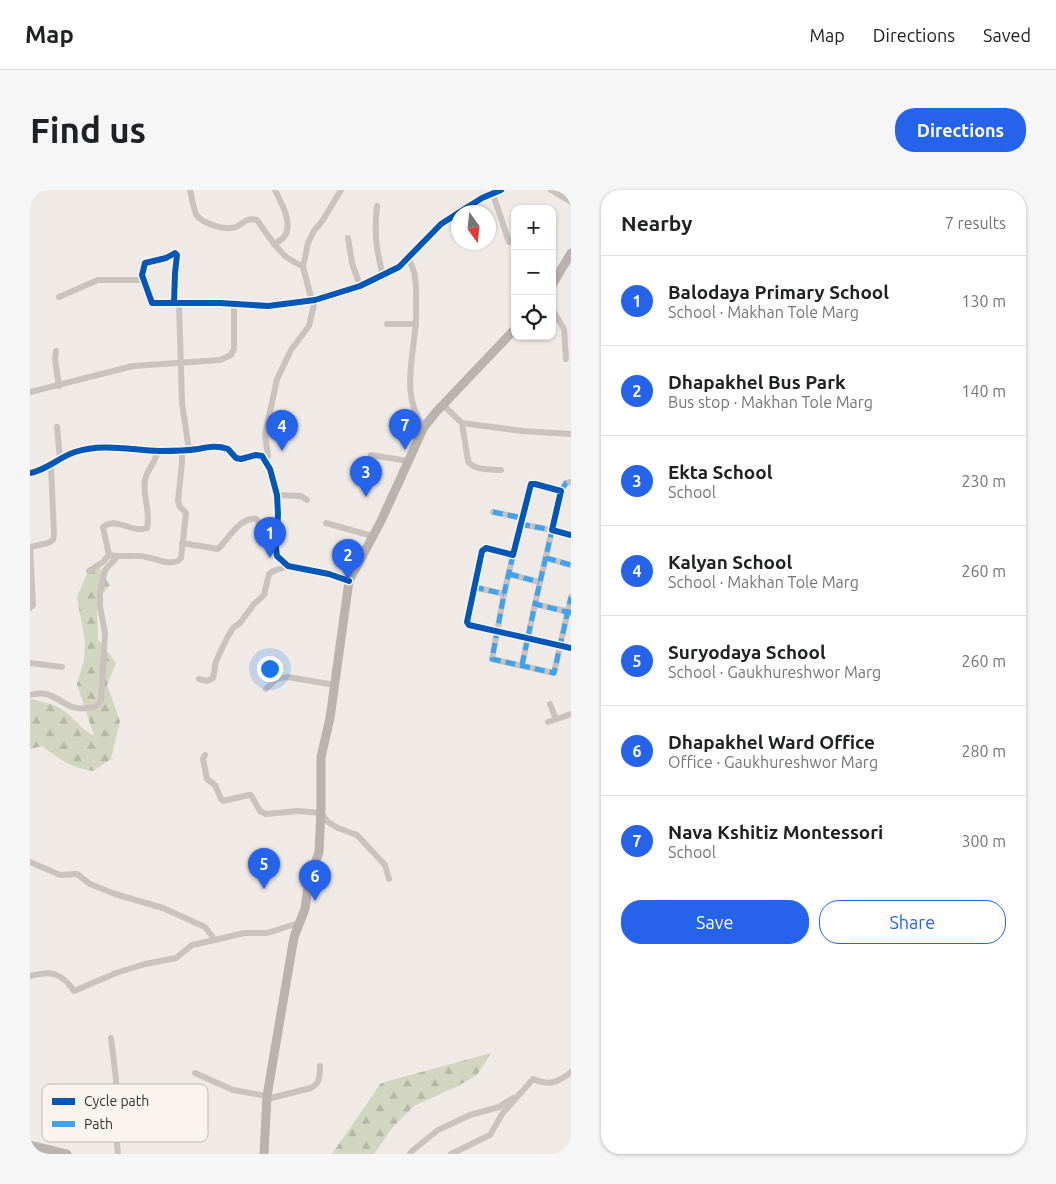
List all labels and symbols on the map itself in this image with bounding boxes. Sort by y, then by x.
north arrow [451,205,496,250]
pin: 7 [389,409,421,450]
pin: 4 [266,410,298,451]
pin: 3 [350,456,382,497]
pin: 1 [254,517,286,558]
pin: 2 [332,539,364,580]
your location [257,656,283,682]
pin: 5 [248,848,280,889]
pin: 6 [299,860,331,901]
legend [42,1084,208,1142]
text: Cycle path [84,1093,149,1109]
text: Path [84,1116,113,1132]

